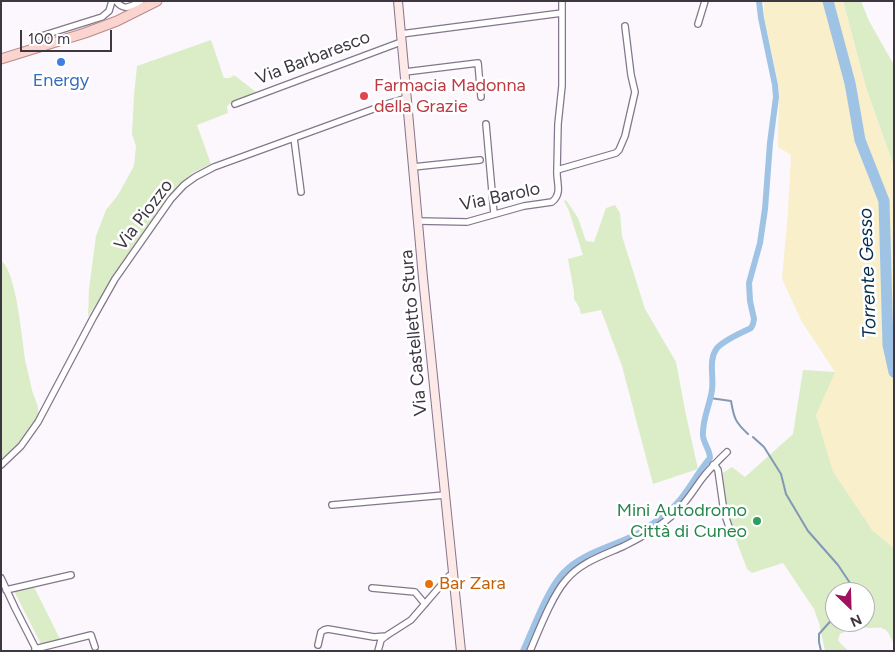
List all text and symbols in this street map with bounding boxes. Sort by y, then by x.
scale bar [22,20,115,52]
street label: Via Barbaresco [253,26,373,90]
text: 100 m [28,30,70,48]
marker: Energy [55,56,67,68]
place label: Energy [33,70,89,92]
place label: Farmacia Madonna della Grazie [374,75,526,118]
marker: Farmacia Madonna della Grazie [358,90,370,102]
street label: Via Piozzo [110,175,178,255]
street label: Via Barolo [458,178,542,216]
water label: Torrente Gesso [854,207,882,339]
street label: Via Castelletto Stura [396,249,432,417]
place label: Mini Autodromo Città di Cuneo [617,500,747,542]
marker: Mini Autodromo Città di Cuneo [751,515,763,527]
place label: Bar Zara [439,573,506,595]
marker: Bar Zara [423,578,435,590]
north arrow [825,582,875,632]
text: N [848,610,864,630]

